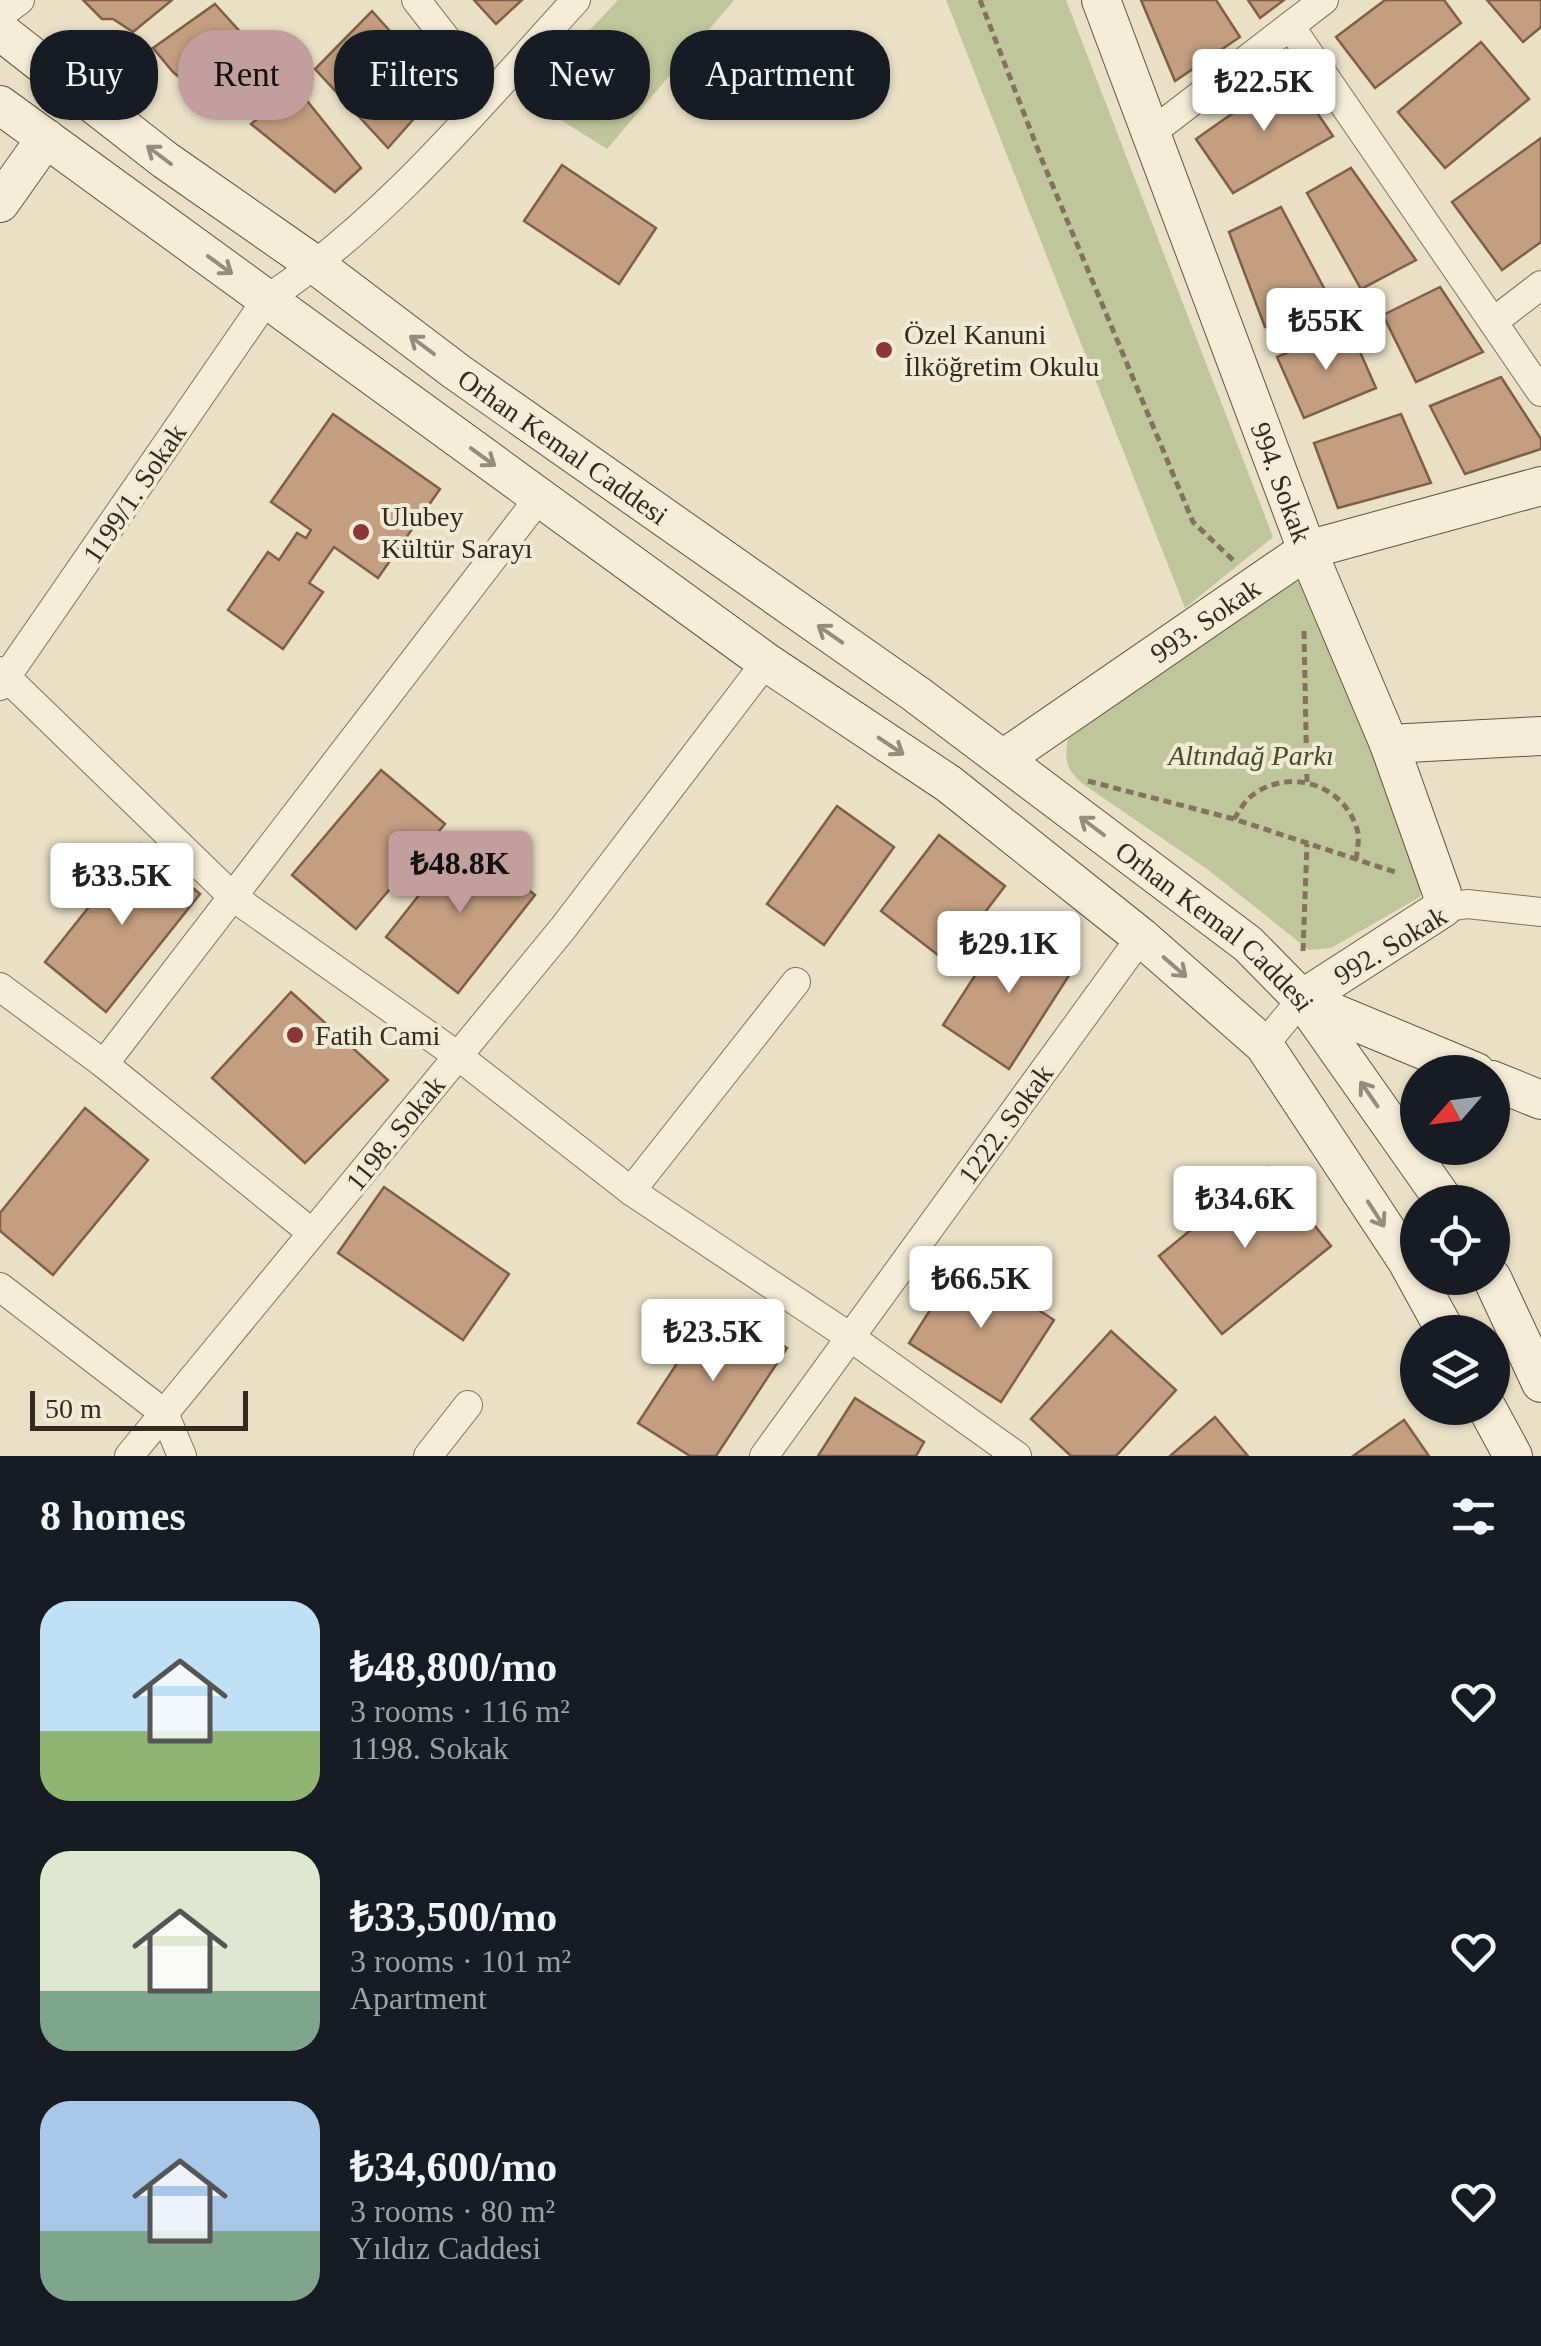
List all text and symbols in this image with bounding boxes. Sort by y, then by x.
chip: Buy [30,30,158,120]
chip: Rent [178,30,314,120]
chip: Filters [334,30,494,120]
chip: New [514,30,650,120]
chip: Apartment [670,30,890,120]
pin: ₺22.5K [1183,49,1345,134]
text: ₺22.5K [1214,63,1314,99]
one-way arrow [146,144,173,165]
one-way arrow [206,255,234,276]
pin: ₺55K [1267,288,1385,373]
text: ₺55K [1288,302,1364,338]
place label: Özel Kanuni İlköğretim Okulu [904,319,1099,382]
one-way arrow [409,335,436,356]
marker: Özel Kanuni İlköğretim Okulu [873,339,895,361]
street label: Orhan Kemal Caddesi [452,363,674,531]
street label: 1199/1. Sokak [77,418,192,569]
street label: 994. Sokak [1245,418,1318,547]
one-way arrow [469,446,496,467]
place label: Ulubey Kültür Sarayı [381,501,533,564]
marker: Ulubey Kültür Sarayı [350,521,372,543]
street label: 993. Sokak [1144,572,1266,669]
one-way arrow [817,624,845,645]
one-way arrow [877,735,905,756]
park label: Altındağ Parkı [1166,740,1334,771]
one-way arrow [1079,816,1106,837]
pin: ₺48.8K [379,831,541,916]
street label: Orhan Kemal Caddesi [1110,835,1321,1017]
pin: ₺33.5K [41,843,203,928]
text: ₺48.8K [410,845,510,881]
text: ₺33.5K [72,857,172,893]
street label: 992. Sokak [1328,900,1452,991]
pin: ₺29.1K [928,911,1090,996]
text: ₺29.1K [959,925,1059,961]
one-way arrow [1162,955,1187,978]
place label: Fatih Cami [315,1020,440,1051]
marker: Fatih Cami [284,1024,306,1046]
north arrow [1400,1055,1510,1165]
map controls [1400,1055,1510,1425]
street label: 1222. Sokak [952,1059,1059,1190]
street label: 1198. Sokak [340,1070,451,1197]
one-way arrow [1359,1081,1380,1108]
pin: ₺34.6K [1164,1166,1326,1251]
text: ₺34.6K [1195,1180,1295,1216]
button: locate [1400,1185,1510,1295]
one-way arrow [1365,1199,1386,1227]
pin: ₺66.5K [900,1246,1062,1331]
text: ₺66.5K [931,1260,1031,1296]
pin: ₺23.5K [632,1299,794,1384]
text: ₺23.5K [663,1313,763,1349]
button: layers [1400,1315,1510,1425]
scale bar [30,1386,248,1430]
text: 50 m [45,1393,102,1424]
icon: filters [1446,1489,1501,1544]
text: 8 homes [40,1493,186,1539]
icon: home [120,1641,240,1761]
text: ₺48,800/mo [350,1644,557,1690]
icon: heart [1446,1674,1501,1729]
text: 3 rooms · 116 m² [350,1693,570,1729]
text: 1198. Sokak [350,1730,509,1766]
icon: home [120,1891,240,2011]
text: ₺33,500/mo [350,1894,557,1940]
icon: heart [1446,1924,1501,1979]
text: 3 rooms · 101 m² [350,1943,571,1979]
text: Apartment [350,1980,487,2016]
icon: home [120,2141,240,2261]
text: ₺34,600/mo [350,2144,557,2190]
icon: heart [1446,2174,1501,2229]
text: 3 rooms · 80 m² [350,2193,555,2229]
text: Yıldız Caddesi [350,2230,541,2266]

